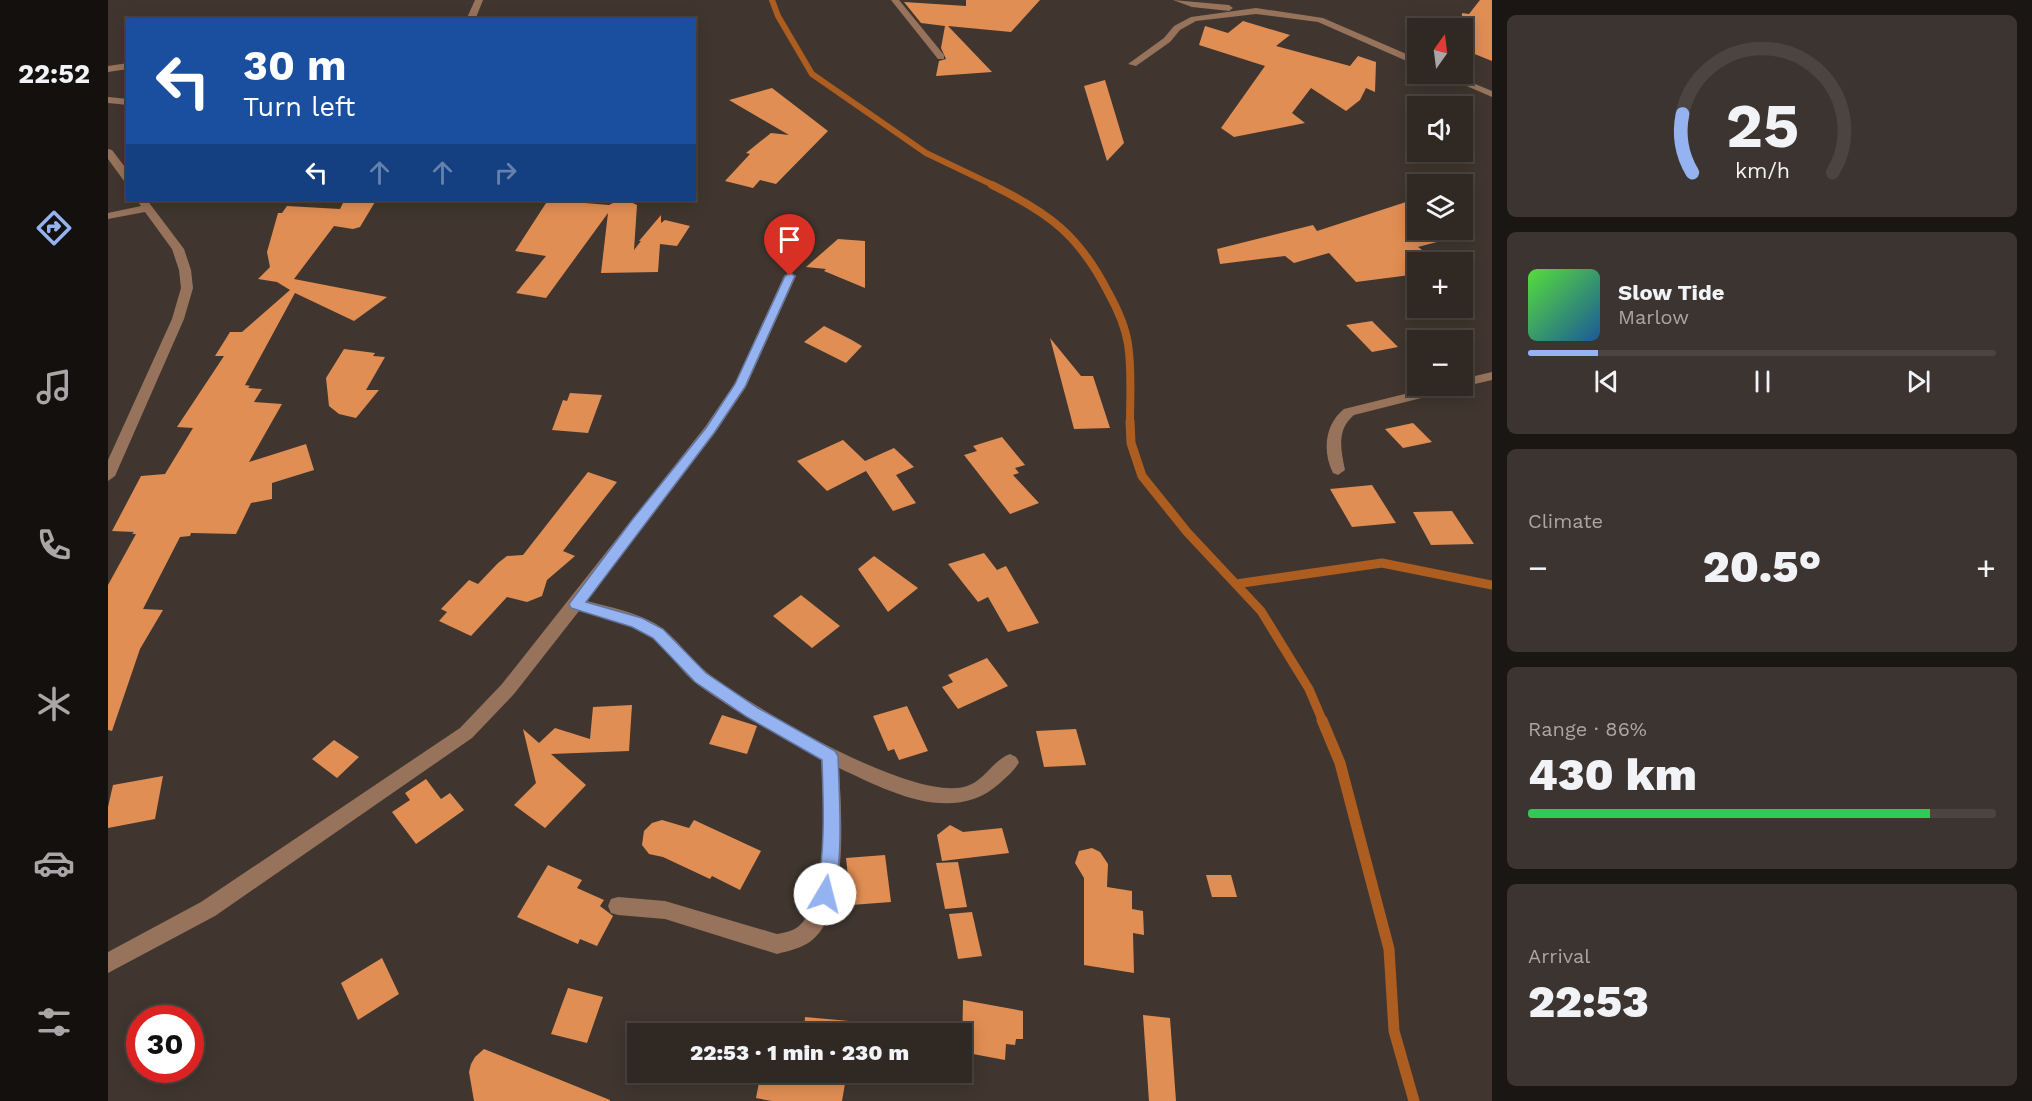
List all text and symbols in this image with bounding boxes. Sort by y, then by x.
north arrow [1407,18,1473,84]
map controls [1407,18,1473,396]
text: 30 m [243,41,347,90]
icon: left [144,42,222,120]
text: 22:52 [18,58,90,90]
text: 25 [1725,89,1799,162]
text: Turn left [243,91,355,123]
button: sound [1407,96,1473,162]
icon: left [300,156,333,189]
icon: ahead [363,156,396,189]
icon: ahead [426,156,459,189]
icon: right [489,156,522,189]
text: km/h [1734,158,1790,183]
button: layers [1407,174,1473,240]
icon: directions [33,207,75,249]
pin [764,214,815,276]
icon: arrive [773,223,806,256]
button: + [1407,252,1473,318]
text: Slow Tide [1618,280,1725,305]
text: Marlow [1618,305,1689,329]
button: − [1407,330,1473,396]
icon: previous [1590,365,1623,398]
icon: pause [1746,365,1779,398]
icon: next [1902,365,1935,398]
icon: music [33,366,75,408]
text: Climate [1528,509,1603,533]
icon: phone [33,524,75,566]
text: 20.5° [1703,540,1821,593]
text: − [1528,548,1548,587]
text: + [1976,548,1996,587]
icon: climate [33,683,75,725]
text: Range · 86% [1528,717,1647,741]
text: 430 km [1528,748,1697,801]
icon: car [33,842,75,884]
position arrow [793,862,857,926]
text: Arrival [1528,944,1590,968]
text: 22:53 [1528,975,1649,1028]
icon: filters [33,1001,75,1043]
speed limit sign: 30 [126,1005,204,1083]
text: 22:53 · 1 min · 230 m [690,1040,909,1065]

